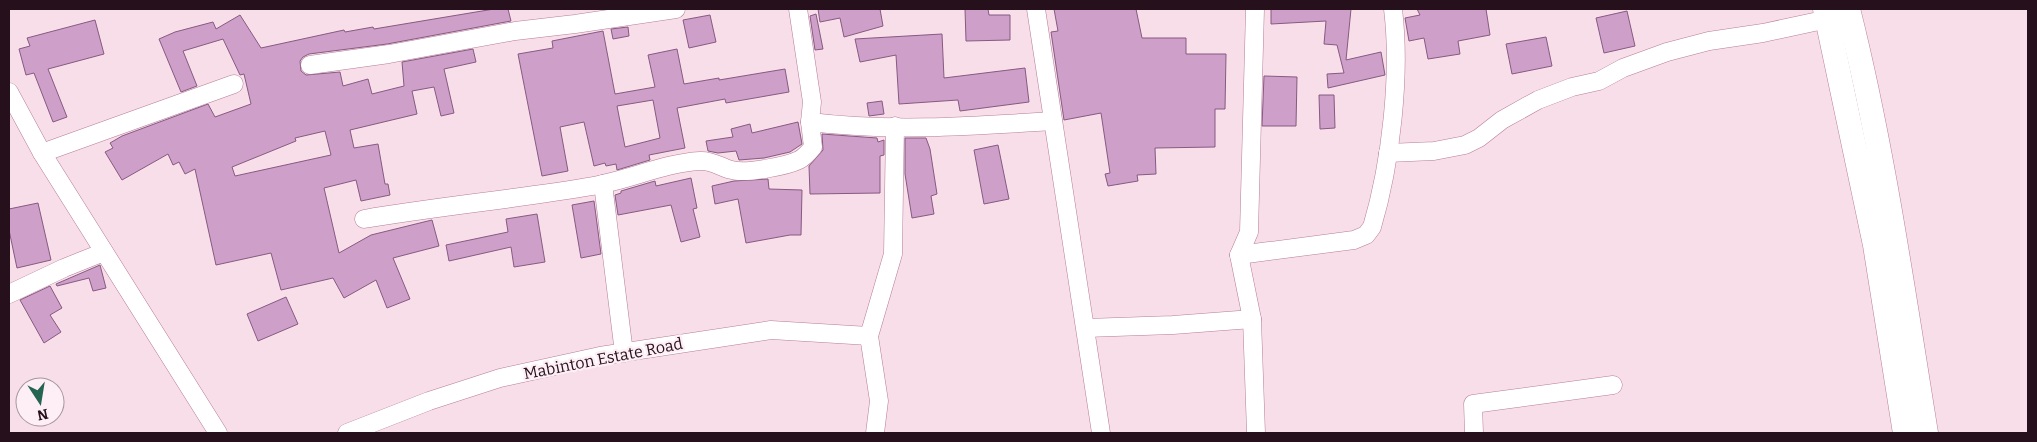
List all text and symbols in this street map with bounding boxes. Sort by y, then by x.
street label: Mabinton Estate Road [522,334,685,383]
north arrow [15,377,65,427]
text: N [35,405,50,424]

